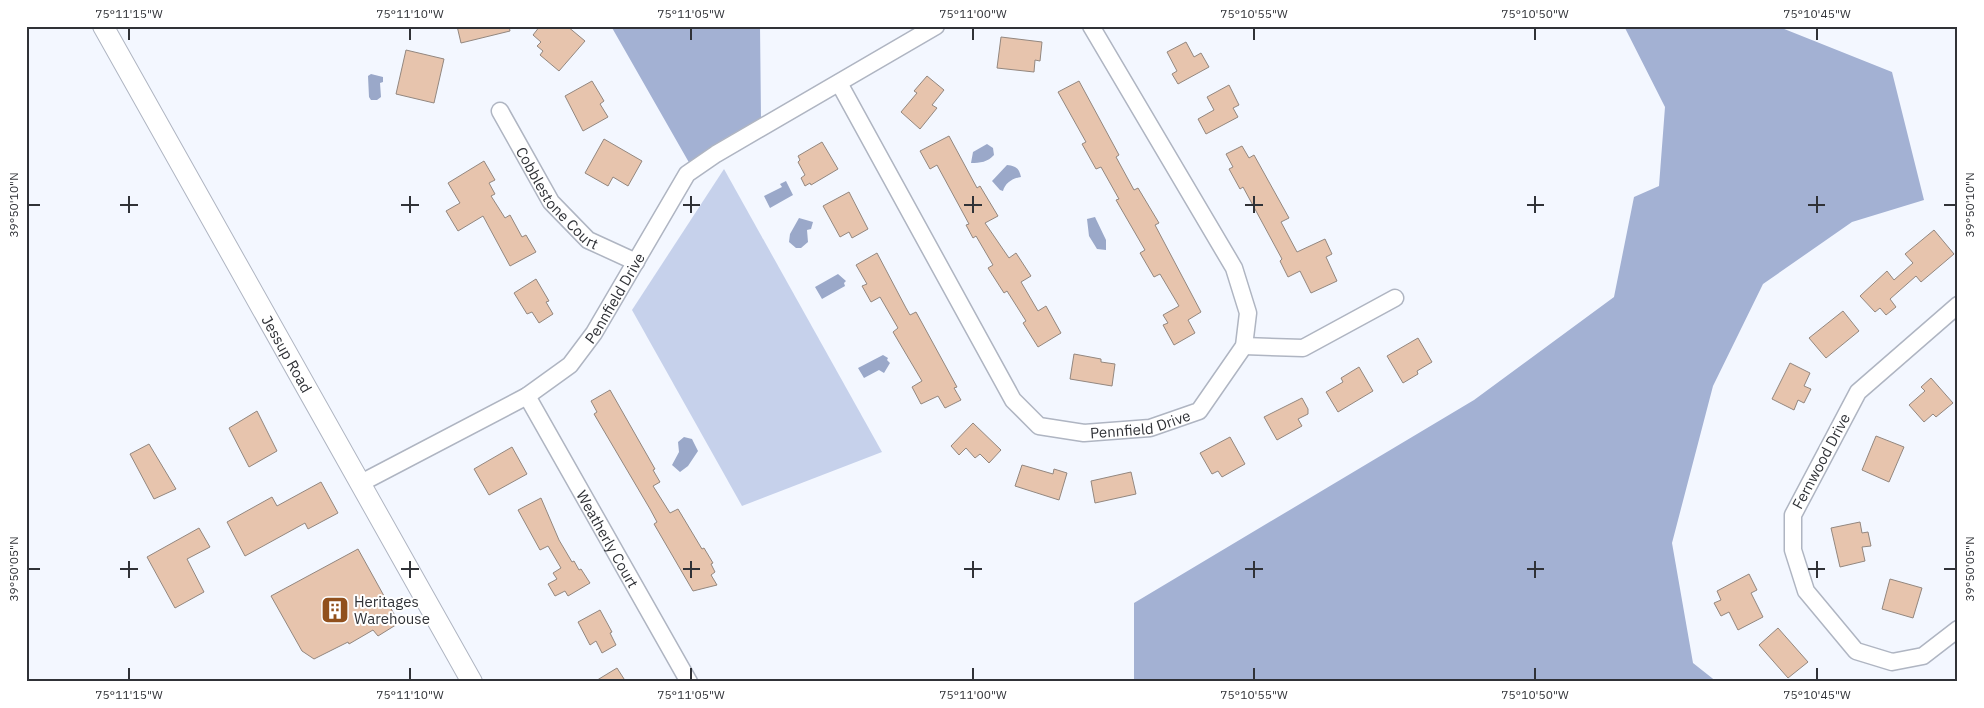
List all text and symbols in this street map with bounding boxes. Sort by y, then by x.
text: 75°11'15"W [95,6,163,21]
text: 75°11'10"W [376,6,444,21]
text: 75°11'05"W [657,6,725,21]
text: 75°11'00"W [939,6,1007,21]
text: 75°10'55"W [1220,6,1288,21]
text: 75°10'50"W [1501,6,1569,21]
text: 75°10'45"W [1783,6,1851,21]
street label: Cobblestone Court [512,143,602,253]
text: 39°50'10"N [6,172,21,238]
text: 39°50'10"N [1962,172,1977,238]
street label: Pennfield Drive [580,249,648,347]
street label: Jessup Road [258,312,317,396]
street label: Pennfield Drive [1089,405,1193,442]
street label: Fernwood Drive [1788,410,1854,512]
street label: Weatherly Court [573,487,643,591]
text: 39°50'05"N [6,536,21,602]
text: 39°50'05"N [1962,536,1977,602]
place label: Heritages Warehouse [354,592,430,628]
building icon: Heritages Warehouse [320,595,350,625]
text: 75°11'15"W [95,687,163,702]
text: 75°11'10"W [376,687,444,702]
text: 75°11'05"W [657,687,725,702]
text: 75°11'00"W [939,687,1007,702]
text: 75°10'55"W [1220,687,1288,702]
text: 75°10'50"W [1501,687,1569,702]
text: 75°10'45"W [1783,687,1851,702]

